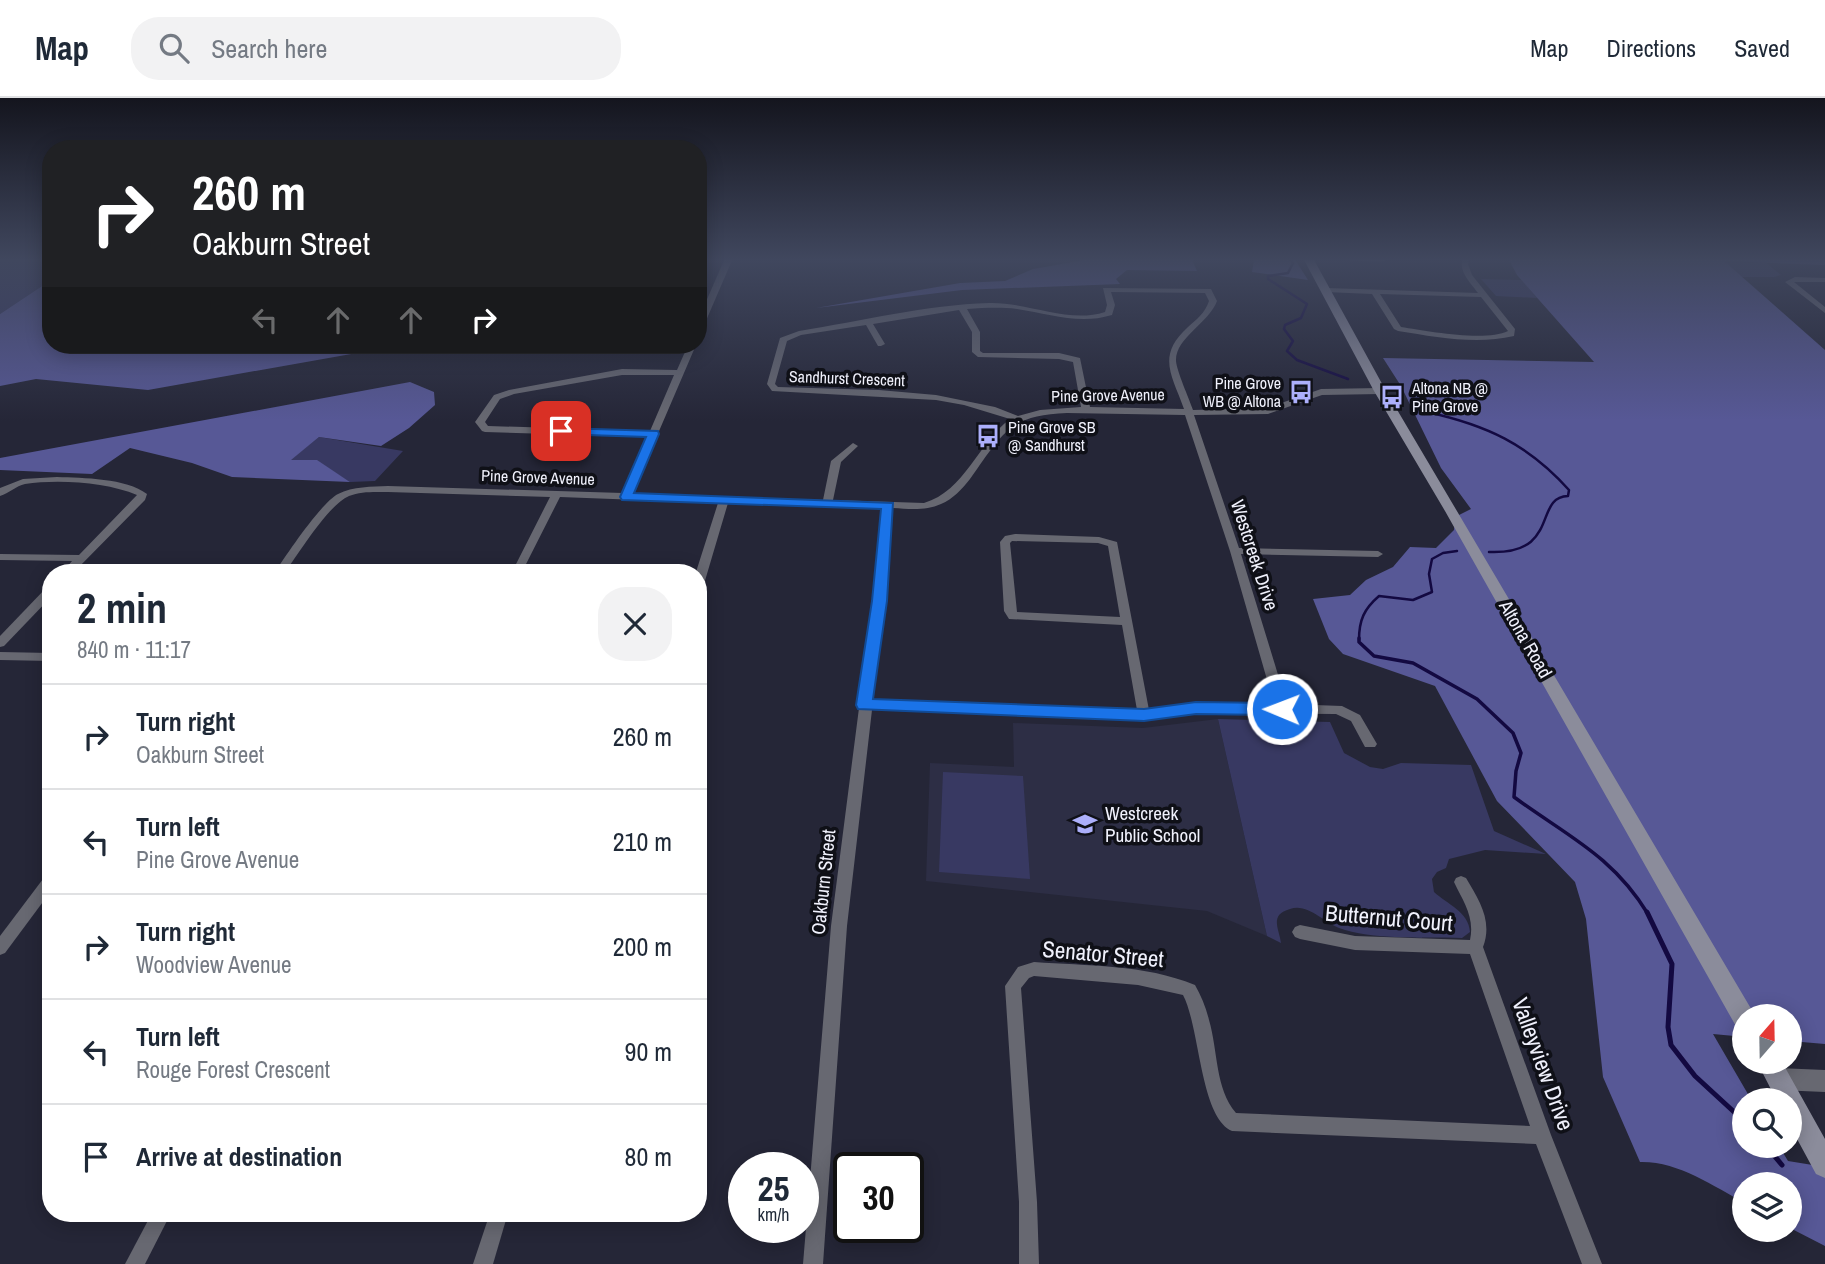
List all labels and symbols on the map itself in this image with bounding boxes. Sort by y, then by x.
street label: Sandhurst Crescent [789,365,906,391]
place label: Pine Grove WB @ Altona [1203,372,1282,412]
place label: Altona NB @ Pine Grove [1411,377,1488,417]
bus stop icon: Pine Grove WB @ Altona [1287,378,1315,406]
street label: Pine Grove Avenue [1051,383,1165,407]
bus stop icon: Altona NB @ Pine Grove [1378,383,1406,411]
pin [531,401,591,461]
place label: Pine Grove SB @ Sandhurst [1008,416,1096,456]
bus stop icon: Pine Grove SB @ Sandhurst [974,422,1002,450]
street label: Pine Grove Avenue [481,464,595,490]
street label: Westcreek Drive [1225,496,1285,614]
street label: Altona Road [1493,595,1559,683]
position arrow [1245,672,1319,746]
place label: Westcreek Public School [1105,800,1200,848]
school or university icon: Westcreek Public School [1071,810,1099,838]
street label: Oakburn Street [805,827,842,936]
street label: Butternut Court [1324,896,1454,939]
street label: Senator Street [1041,933,1165,974]
street label: Valleyview Drive [1505,993,1582,1134]
north arrow [1732,1004,1802,1074]
speed limit sign: 30 [833,1152,924,1243]

